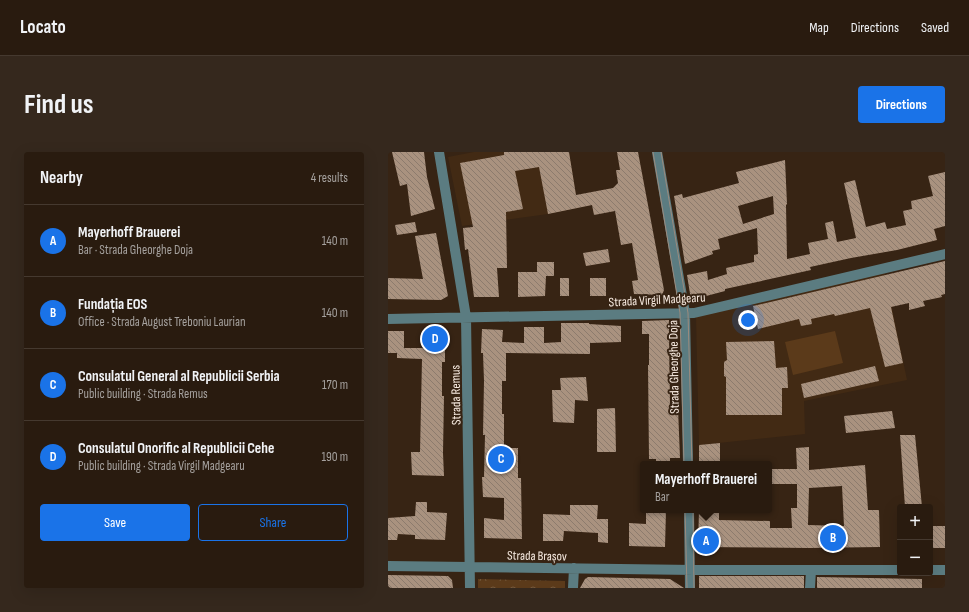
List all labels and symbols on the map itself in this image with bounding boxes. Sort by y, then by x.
street label: Strada Virgil Madgearu [608,289,706,311]
your location [738,310,758,330]
street label: Strada Gheorghe Doja [665,320,683,414]
pin: D [422,324,448,354]
street label: Strada Remus [447,364,465,425]
pin: C [488,444,514,474]
pin: B [820,523,846,553]
pin: A [693,526,719,556]
street label: Strada Brașov [507,547,567,565]

